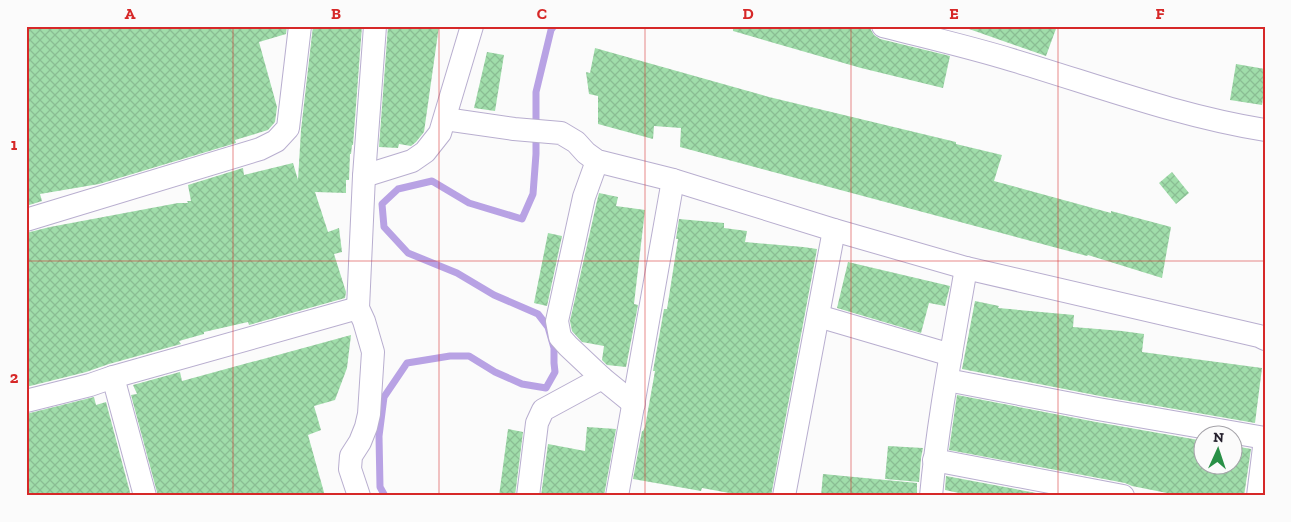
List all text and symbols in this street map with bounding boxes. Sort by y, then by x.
text: A [125,4,136,23]
text: B [331,4,341,23]
text: C [537,4,547,23]
text: D [742,4,754,23]
text: E [949,4,959,23]
text: F [1155,4,1165,23]
text: 1 [11,135,18,154]
text: 2 [10,368,19,387]
north arrow [1194,424,1244,474]
text: N [1213,429,1225,446]

